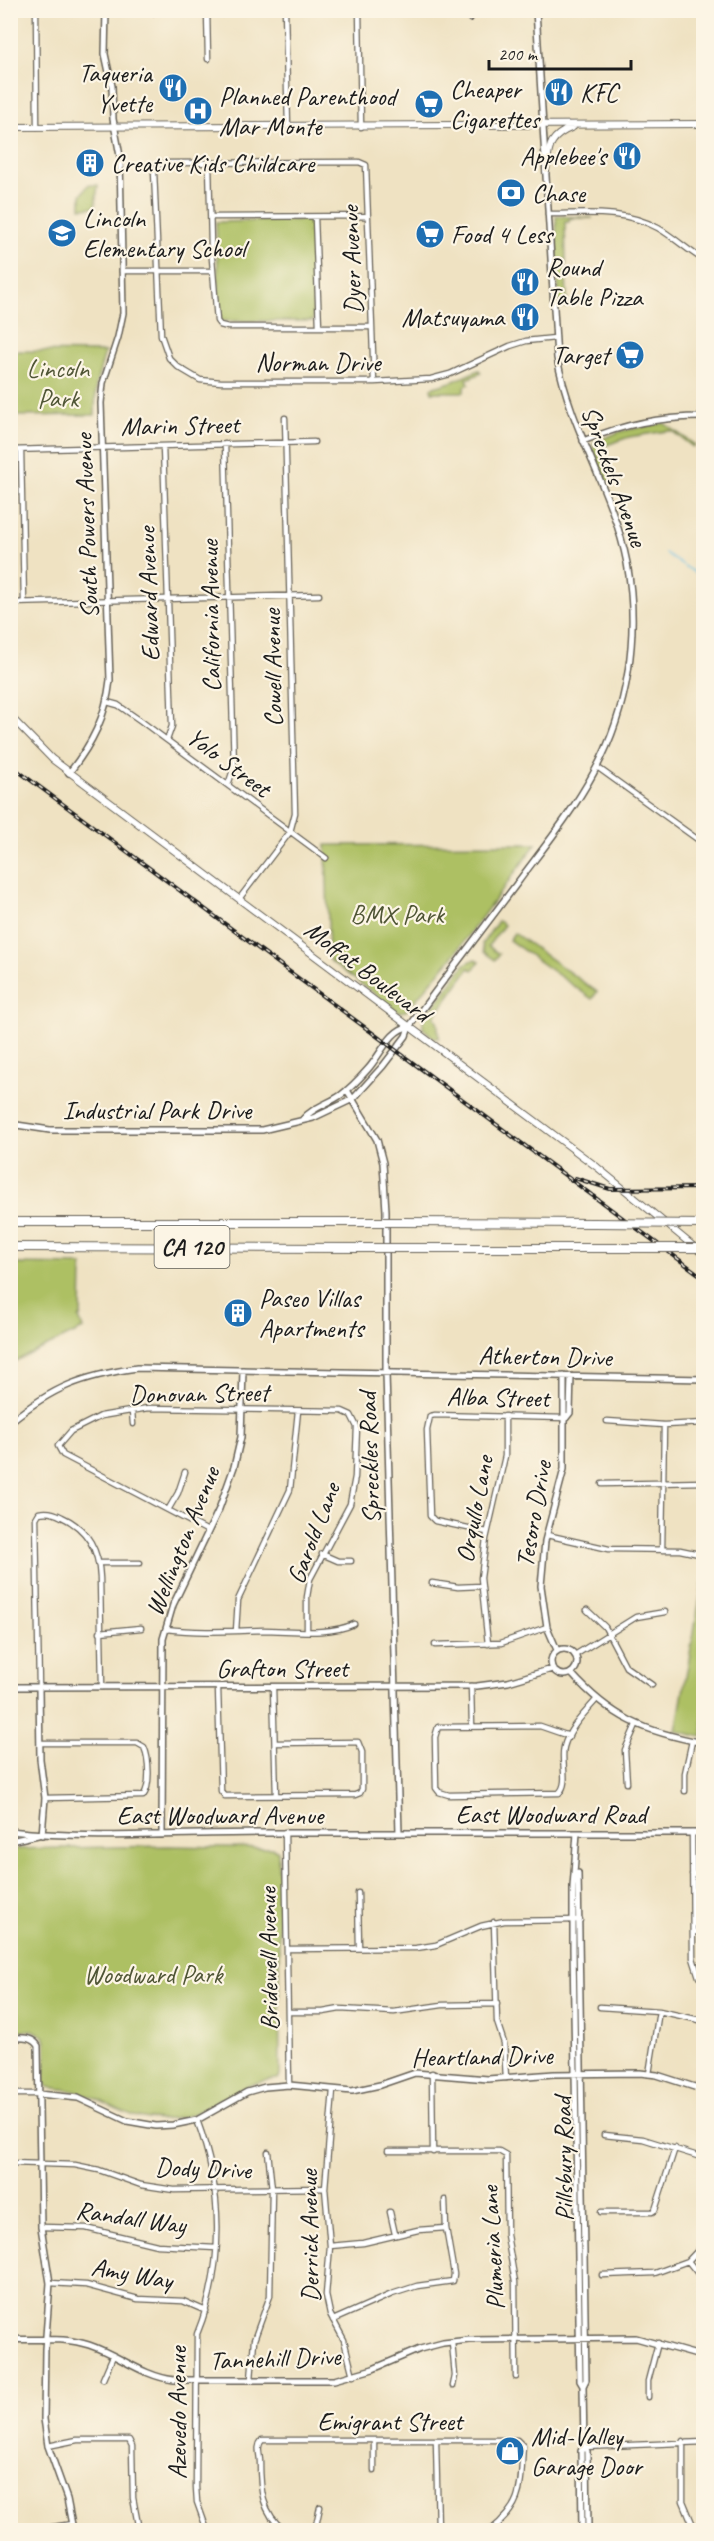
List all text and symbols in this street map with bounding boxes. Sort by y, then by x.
scale bar [489,33,632,71]
text: 200 m [498,43,539,65]
place label: Taqueria Yvette [79,57,154,120]
restaurant icon: Taqueria Yvette [157,72,189,104]
place label: Cheaper Cigarettes [450,73,541,136]
restaurant icon: KFC [543,76,575,108]
place label: KFC [580,76,621,109]
place label: Planned Parenthood Mar Monte [219,80,399,143]
supermarket icon: Cheaper Cigarettes [413,88,445,120]
hospital icon: Planned Parenthood Mar Monte [182,95,214,127]
place label: Applebee's [520,140,608,173]
restaurant icon: Applebee's [611,140,643,172]
building icon: Creative Kids Childcare [74,147,106,179]
place label: Creative Kids Childcare [111,147,316,180]
bank icon: Chase [495,177,527,209]
place label: Chase [532,177,587,210]
place label: Lincoln Elementary School [83,202,250,265]
street label: Dyer Avenue [333,203,370,315]
school or university icon: Lincoln Elementary School [46,217,78,249]
supermarket icon: Food 4 Less [414,218,446,250]
place label: Food 4 Less [451,218,555,251]
place label: Round Table Pizza [546,251,644,314]
restaurant icon: Round Table Pizza [509,266,541,298]
place label: Matsuyama [401,301,506,334]
restaurant icon: Matsuyama [509,301,541,333]
place label: Target [552,339,612,372]
supermarket icon: Target [614,339,646,371]
street label: Norman Drive [255,346,383,379]
park label: Lincoln Park [27,352,90,415]
street label: Spreckels Avenue [574,401,656,552]
street label: Marin Street [121,408,242,443]
street label: South Powers Avenue [67,430,106,619]
street label: Edward Avenue [130,524,167,662]
street label: California Avenue [193,538,228,692]
street label: Cowell Avenue [255,607,290,727]
street label: Yolo Street [180,720,279,806]
park label: BMX Park [350,898,445,931]
street label: Moffat Boulevard [298,913,441,1032]
street label: Industrial Park Drive [63,1094,253,1127]
road number: CA 120 [154,1226,230,1268]
place label: Paseo Villas Apartments [259,1282,366,1345]
building icon: Paseo Villas Apartments [222,1297,254,1329]
street label: Atherton Drive [478,1339,614,1374]
street label: Donovan Street [129,1376,272,1411]
street label: Alba Street [446,1380,552,1415]
street label: Spreckles Road [351,1388,388,1524]
street label: Orqullo Lane [448,1451,501,1565]
street label: Tesoro Drive [508,1457,559,1570]
street label: Wellington Avenue [138,1460,228,1621]
street label: Garold Lane [279,1476,349,1588]
street label: Grafton Street [216,1652,350,1685]
street label: East Woodward Road [456,1798,650,1831]
street label: East Woodward Avenue [117,1799,326,1832]
street label: Bridewell Avenue [251,1885,286,2031]
park label: Woodward Park [84,1958,225,1991]
street label: Heartland Drive [411,2039,554,2074]
street label: Pillsbury Road [546,2093,581,2222]
street label: Dody Drive [154,2150,253,2187]
street label: Derrick Avenue [292,2168,327,2303]
street label: Plumeria Lane [473,2184,512,2311]
street label: Randall Way [74,2193,190,2242]
street label: Amy Way [89,2250,177,2297]
street label: Tannehill Drive [209,2340,343,2377]
street label: Azevedo Avenue [161,2345,194,2479]
street label: Emigrant Street [318,2405,465,2438]
place label: Mid-Valley Garage Door [531,2420,644,2483]
shop icon: Mid-Valley Garage Door [494,2435,526,2467]

